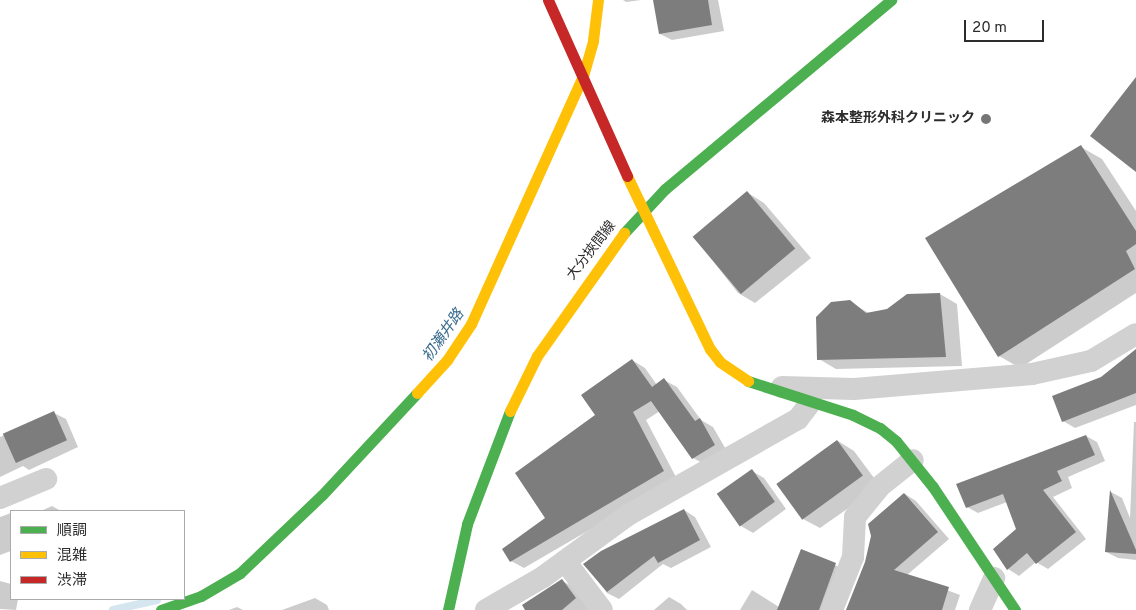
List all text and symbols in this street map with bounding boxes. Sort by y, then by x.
scale bar [966,10,1046,42]
text: 20 m [972,19,1007,38]
place label: 森本整形外科クリニック [821,111,975,127]
marker: 森本整形外科クリニック [979,112,993,126]
street label: 大分挾間線 [564,218,620,284]
water label: 初瀬井路 [419,306,469,366]
legend [10,510,185,600]
text: 順調 [57,522,87,541]
text: 混雑 [57,547,87,566]
text: 渋滞 [57,572,87,591]

